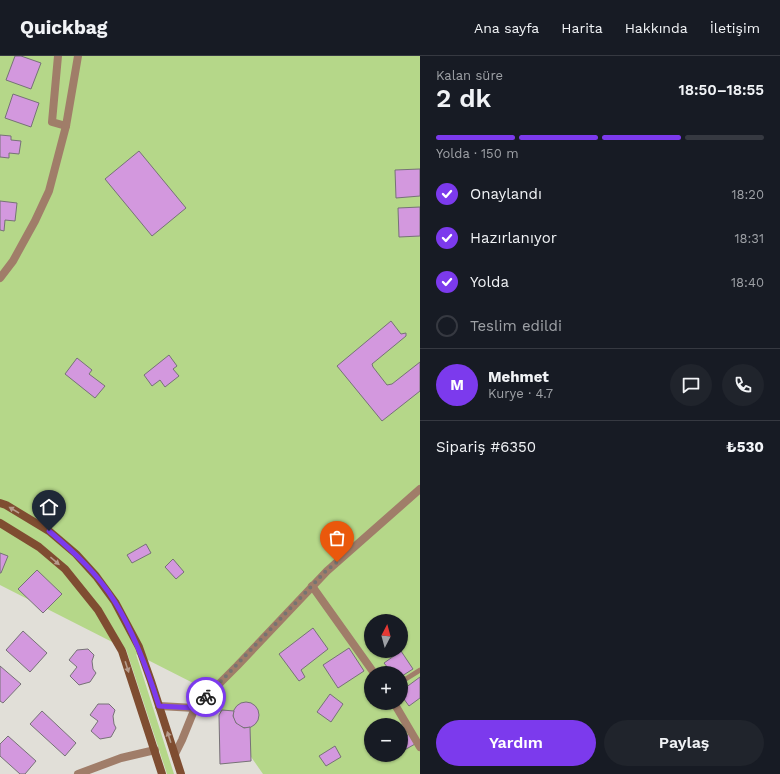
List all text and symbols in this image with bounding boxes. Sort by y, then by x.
text: Quickbag [20,16,107,39]
text: Ana sayfa [474,20,539,36]
text: Harita [561,20,603,36]
text: Hakkında [625,20,688,36]
text: İletişim [710,20,760,36]
text: Kalan süre [436,68,503,83]
text: 18:50–18:55 [678,81,764,99]
text: 2 dk [436,83,491,113]
text: Yolda · 150 m [436,146,519,161]
icon: check [436,183,458,205]
text: Onaylandı [470,185,542,203]
text: 18:20 [731,187,764,202]
icon: check [436,227,458,249]
text: Hazırlanıyor [470,229,557,247]
text: 18:31 [734,231,764,246]
icon: check [436,271,458,293]
text: Yolda [470,273,509,291]
text: 18:40 [731,275,764,290]
text: Teslim edildi [470,317,562,335]
button: chat [670,364,712,406]
button: phone [722,364,764,406]
text: Mehmet [488,368,549,386]
text: M [450,376,464,394]
text: Kurye · 4.7 [488,386,553,401]
text: Sipariş #6350 [436,438,536,456]
text: ₺530 [726,438,764,456]
pin [32,490,66,531]
icon: home [38,496,60,518]
one-way arrow [8,506,20,513]
pin [320,521,354,562]
icon: bag [326,527,348,549]
one-way arrow [50,556,60,565]
north arrow [364,614,408,658]
map controls [364,614,408,762]
one-way arrow [125,661,131,673]
button: + [364,666,408,710]
courier [186,677,226,717]
icon: bike [195,686,217,708]
button: − [364,718,408,762]
button: Yardım [436,720,596,766]
button: Paylaş [604,720,764,766]
one-way arrow [166,730,172,742]

